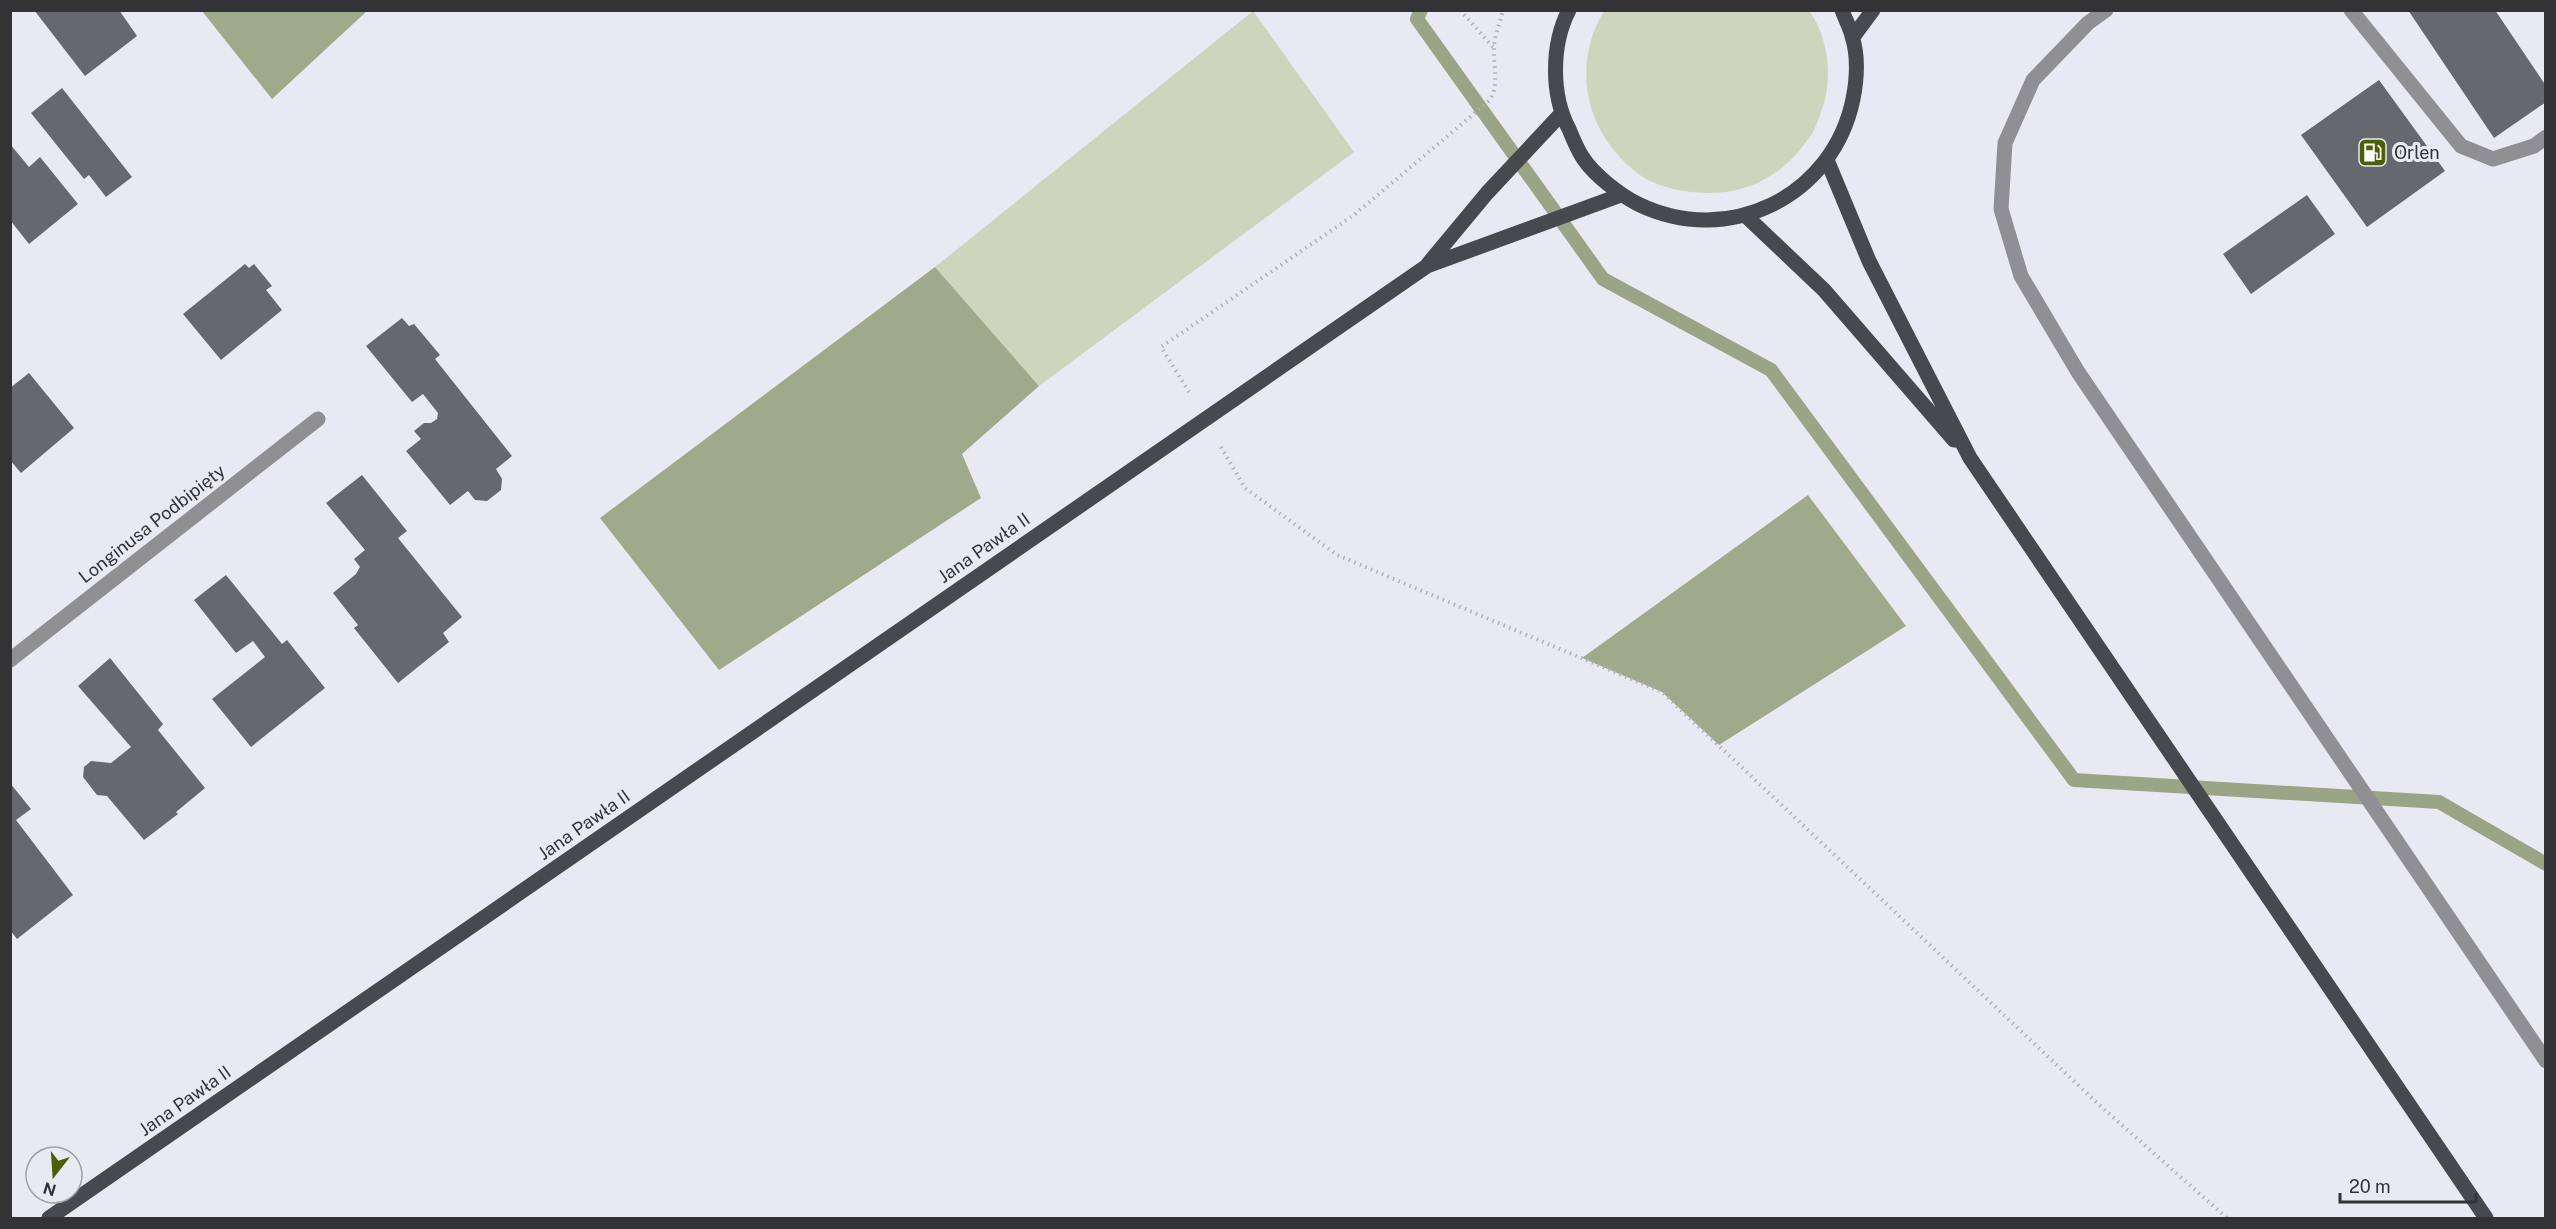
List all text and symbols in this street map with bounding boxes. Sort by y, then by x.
fuel station icon: Orlen [2357,137,2389,169]
place label: Orlen [2394,142,2440,163]
street label: Longinusa Podbipięty [74,460,229,587]
street label: Jana Pawła II [934,508,1034,587]
street label: Jana Pawła II [534,785,634,864]
street label: Jana Pawła II [135,1061,235,1140]
north arrow [24,1145,84,1205]
scale bar [2340,1166,2476,1204]
text: 20 m [2349,1176,2391,1197]
text: N [41,1178,59,1200]

